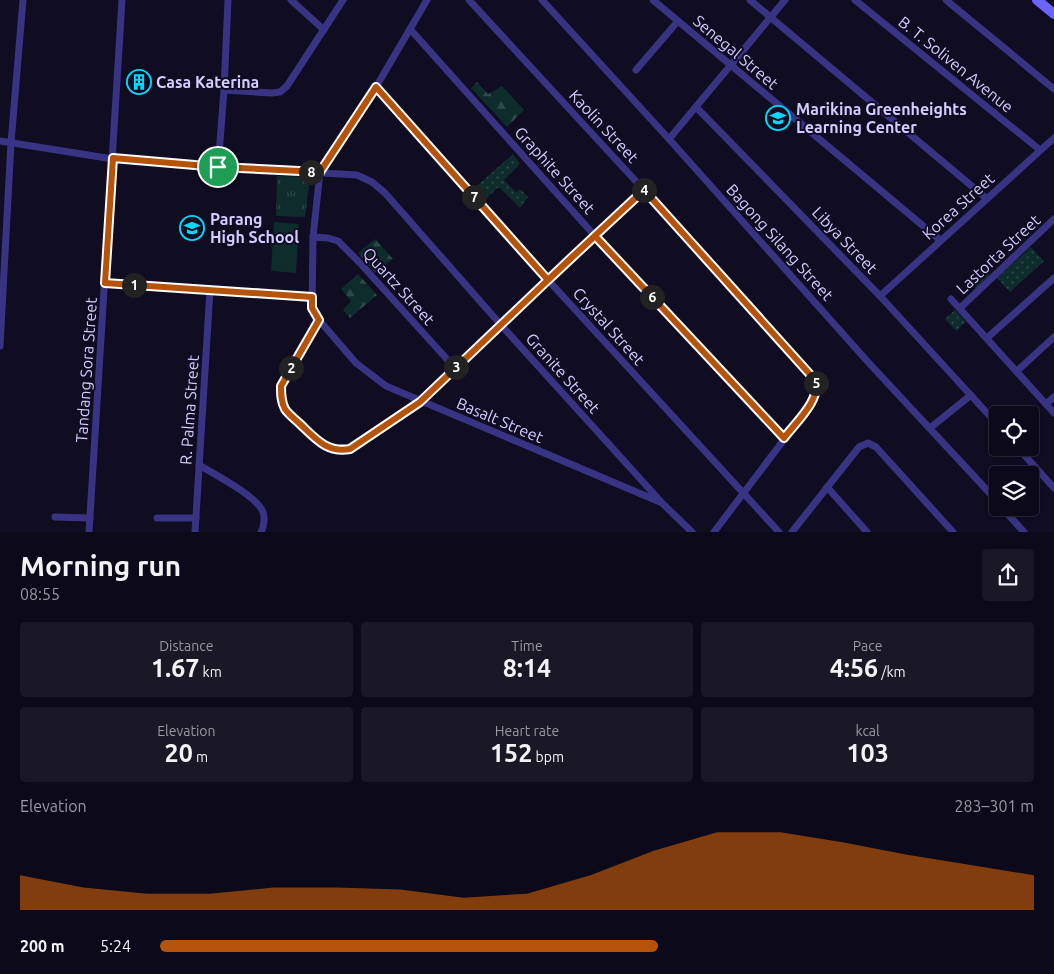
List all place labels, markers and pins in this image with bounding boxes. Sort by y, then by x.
building icon: Casa Katerina [126,69,152,95]
place label: Casa Katerina [156,73,259,91]
place label: Marikina Greenheights Learning Center [796,100,967,136]
school or university icon: Marikina Greenheights Learning Center [765,105,791,131]
pin [197,146,239,188]
pin: 8 [298,160,324,184]
pin: 4 [632,178,656,202]
pin: 7 [462,184,486,210]
place label: Parang High School [210,210,299,246]
school or university icon: Parang High School [179,215,205,241]
pin: 1 [122,272,146,298]
pin: 6 [640,284,664,310]
pin: 3 [444,354,468,380]
pin: 2 [278,356,304,380]
pin: 5 [804,370,828,396]

